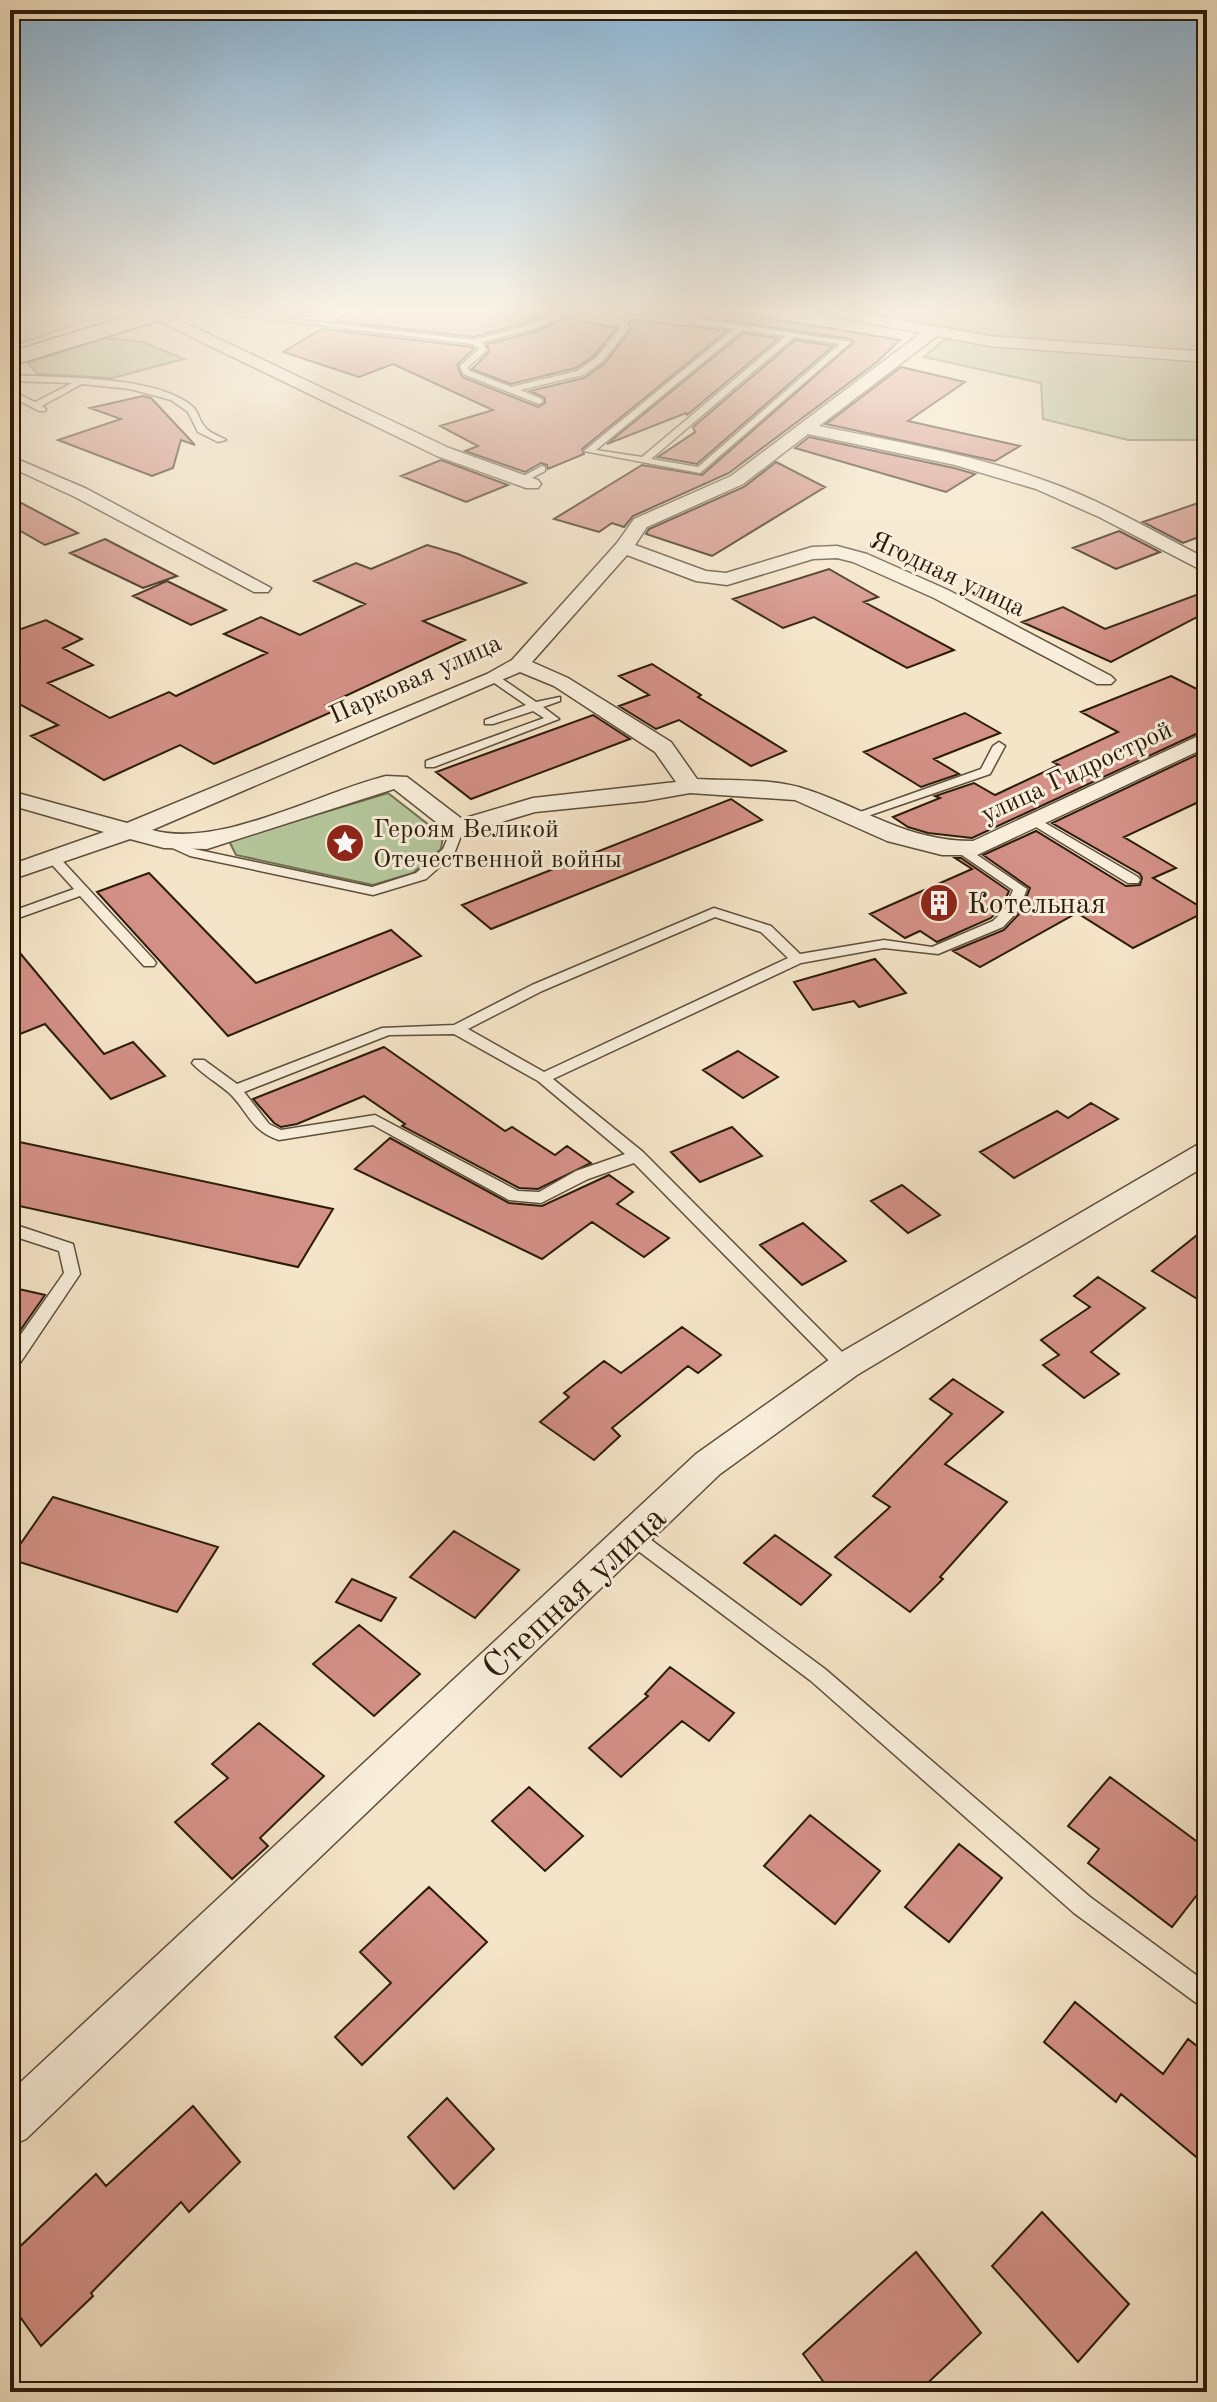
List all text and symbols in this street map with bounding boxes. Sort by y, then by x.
street label: Ягодная улица [865,527,1029,622]
street label: Парковая улица [326,630,506,729]
street label: улица Гидрострой [977,717,1176,828]
place label: Героям Великой Отечественной войны [373,817,622,873]
place icon: Героям Великой Отечественной войны [324,822,366,864]
building icon: Котельная [918,882,960,924]
place label: Котельная [967,890,1106,920]
street label: Степная улица [477,1500,674,1688]

